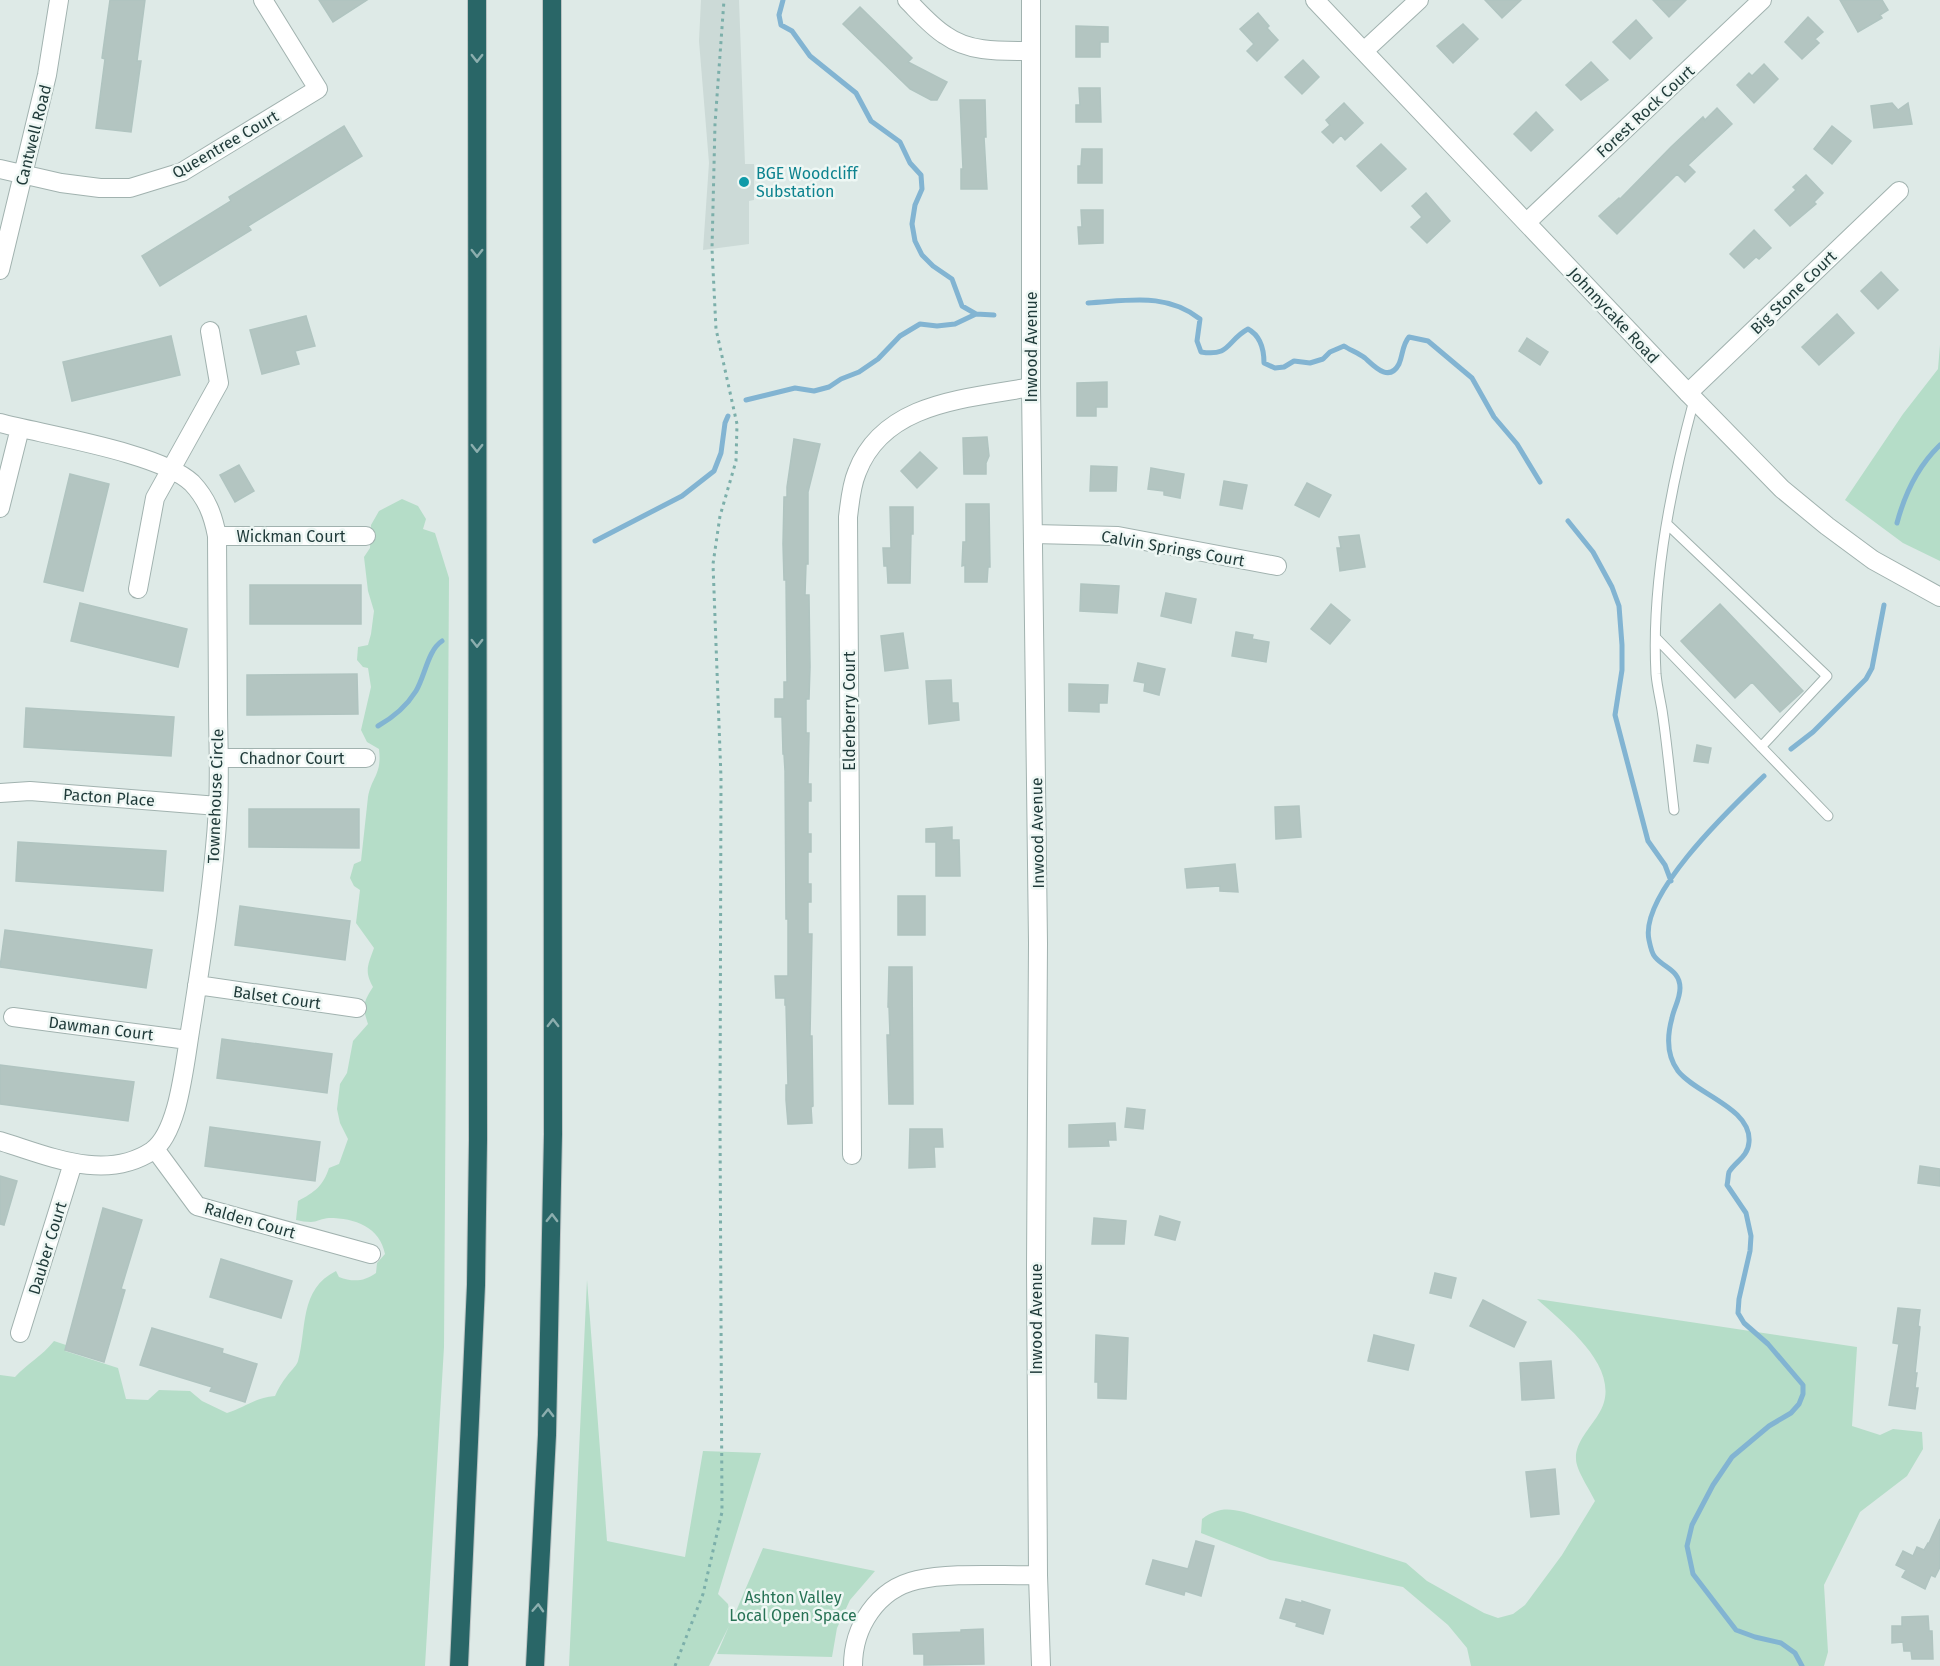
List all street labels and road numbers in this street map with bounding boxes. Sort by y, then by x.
street label: Forest Rock Court [1593,61,1698,162]
street label: Cantwell Road [12,83,55,188]
street label: Queentree Court [169,106,282,183]
street label: Big Stone Court [1746,246,1840,338]
street label: Johnnycake Road [1564,263,1663,367]
street label: Inwood Avenue [1022,291,1041,403]
street label: Wickman Court [237,527,346,546]
street label: Calvin Springs Court [1100,527,1246,571]
street label: Elderberry Court [840,651,859,771]
street label: Townehouse Circle [204,728,227,864]
street label: Chadnor Court [240,749,345,768]
street label: Inwood Avenue [1027,777,1048,889]
street label: Pacton Place [63,785,155,810]
street label: Balset Court [232,982,322,1013]
street label: Dawman Court [47,1013,155,1044]
street label: Ralden Court [202,1198,298,1243]
street label: Dauber Court [24,1199,71,1297]
street label: Inwood Avenue [1027,1263,1046,1375]

